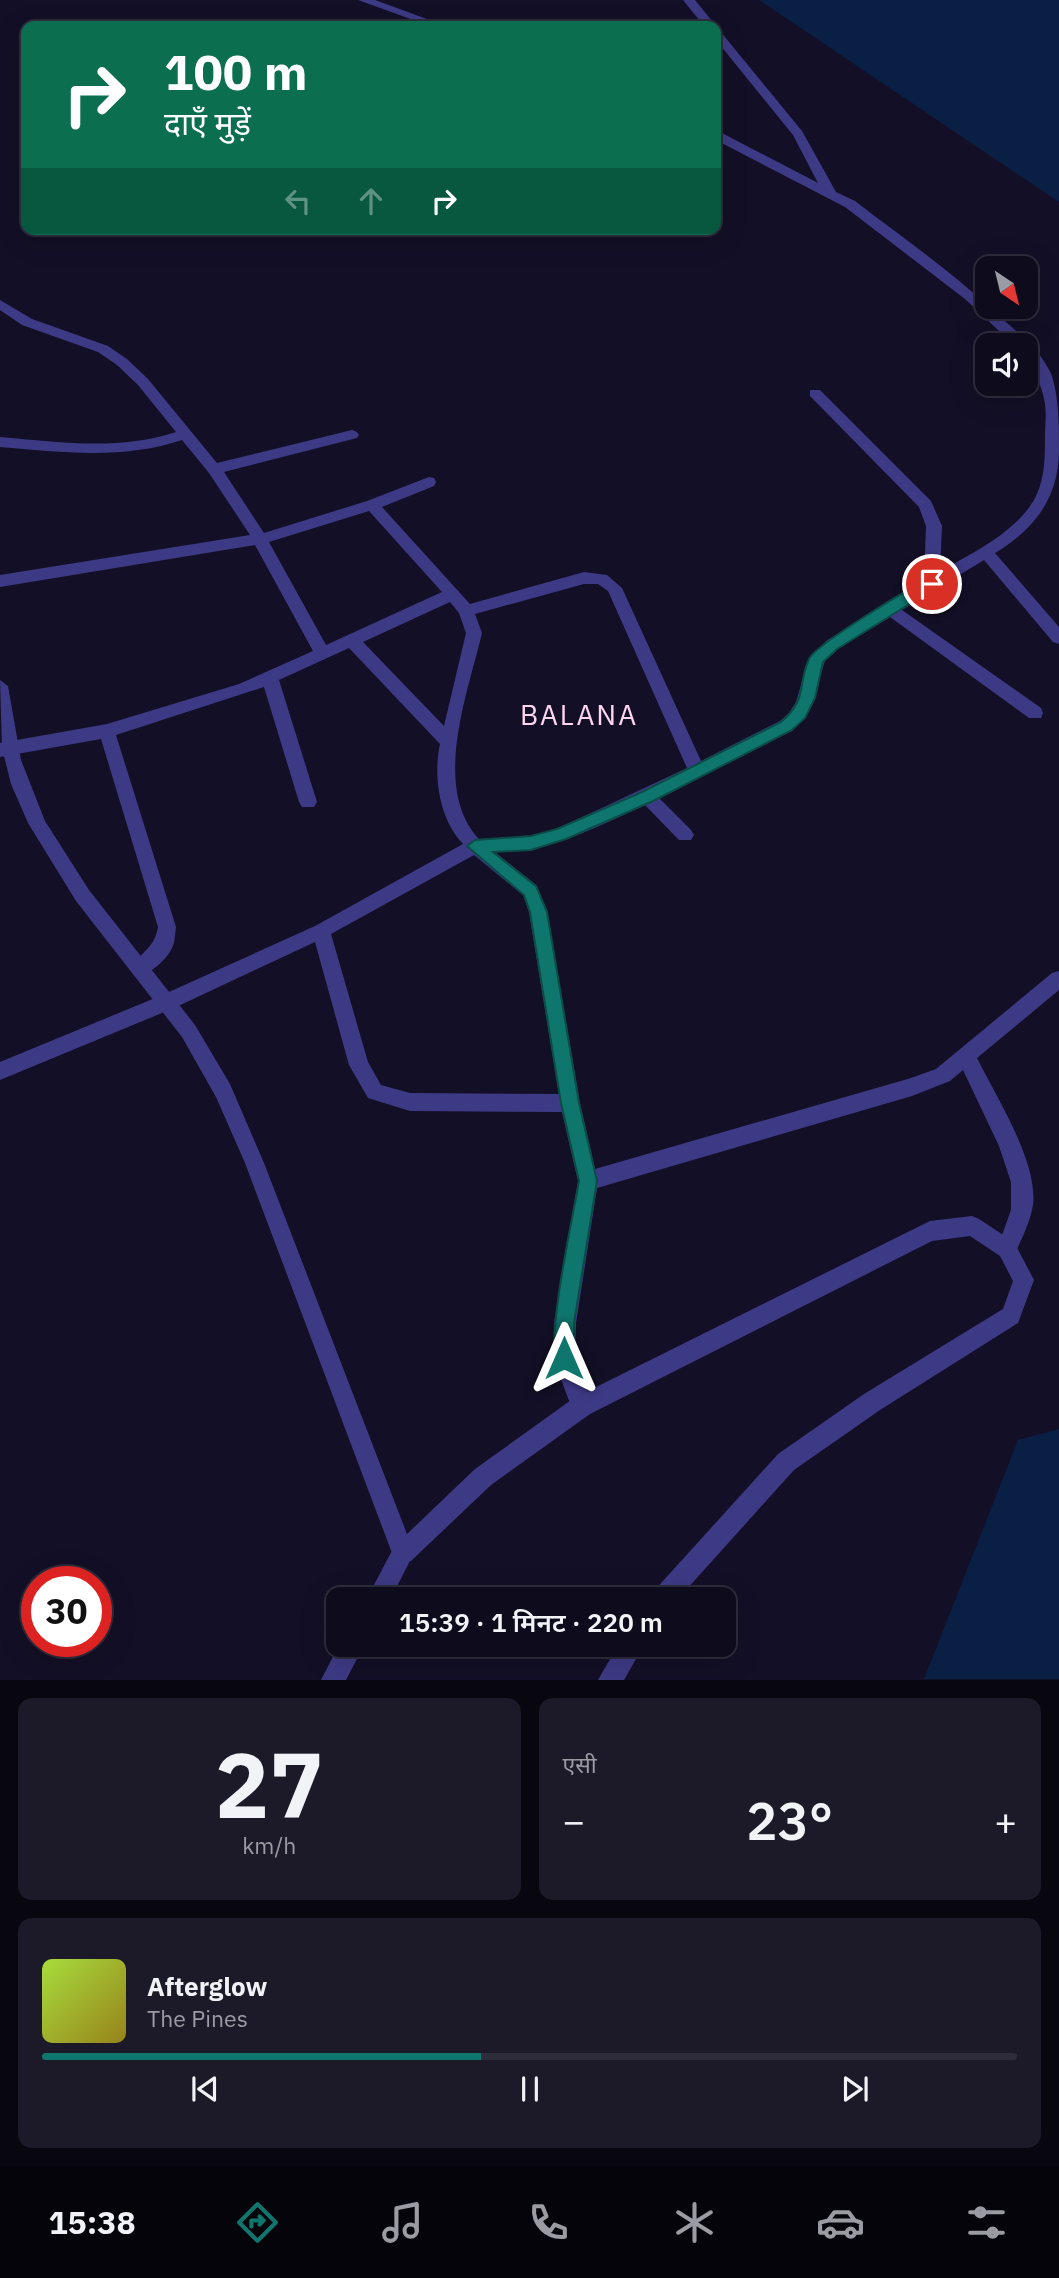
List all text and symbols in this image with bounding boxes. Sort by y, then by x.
text: 100 m [164,40,308,103]
icon: right [49,49,140,140]
text: दाएँ मुड़ें [164,102,251,144]
icon: left [279,182,317,220]
icon: ahead [352,182,390,220]
icon: right [425,182,463,220]
north arrow [975,256,1038,318]
map controls [975,256,1038,396]
button: sound [975,333,1038,396]
pin [902,554,962,614]
icon: arrive [913,565,951,603]
district label: BALANA [520,696,638,733]
position arrow [527,1321,601,1395]
speed limit sign: 30 [21,1566,112,1657]
text: 15:39 · 1 मिनट · 220 m [399,1605,663,1639]
text: 27 [215,1725,324,1843]
text: एसी [563,1749,597,1779]
text: 23° [746,1787,833,1854]
text: − [563,1796,585,1845]
text: + [994,1796,1017,1845]
text: km/h [242,1830,296,1860]
text: Afterglow [147,1969,267,2003]
text: The Pines [147,2003,248,2033]
icon: previous [186,2070,224,2108]
icon: pause [511,2070,549,2108]
icon: next [836,2070,874,2108]
icon: directions [233,2198,282,2247]
icon: music [378,2198,427,2247]
icon: phone [524,2198,573,2247]
icon: climate [670,2198,719,2247]
icon: car [816,2198,865,2247]
icon: filters [962,2198,1011,2247]
text: 15:38 [48,2201,136,2243]

